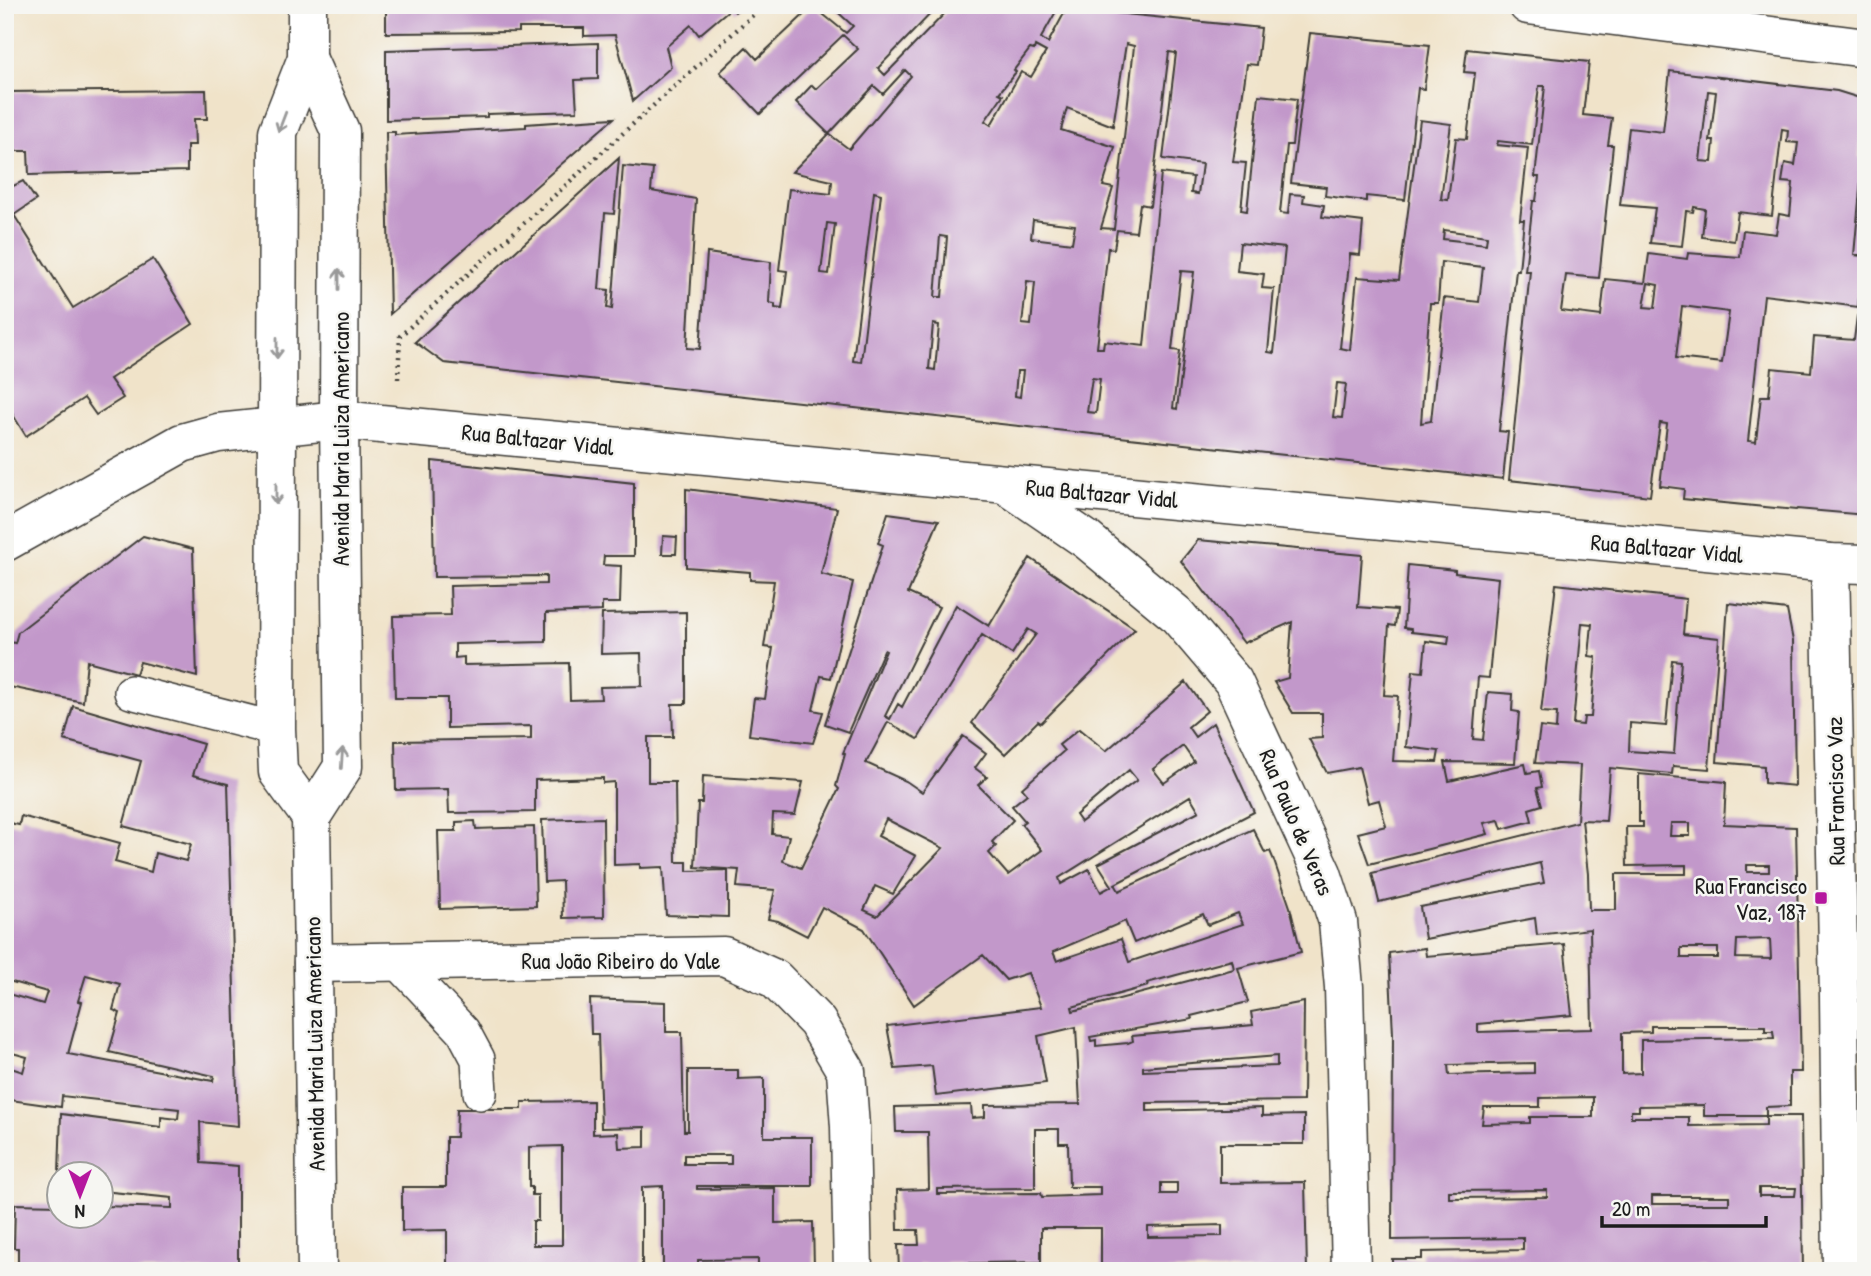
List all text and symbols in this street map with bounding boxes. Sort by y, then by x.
one-way arrow [275,110,288,132]
one-way arrow [332,267,346,290]
street label: Avenida Maria Luiza Americano [325,312,356,566]
one-way arrow [270,336,284,359]
street label: Rua Baltazar Vidal [460,416,617,462]
street label: Rua Baltazar Vidal [1025,471,1180,515]
one-way arrow [269,482,283,505]
street label: Rua Baltazar Vidal [1590,526,1745,570]
street label: Rua Francisco Vaz [1818,716,1852,866]
street label: Rua Paulo de Veras [1252,744,1342,900]
one-way arrow [335,747,348,770]
place label: Rua Francisco Vaz, 187 [1695,870,1807,927]
marker: Rua Francisco Vaz, 187 [1813,890,1829,906]
street label: Avenida Maria Luiza Americano [296,917,332,1171]
street label: Rua João Ribeiro do Vale [522,945,720,976]
north arrow [46,1160,116,1230]
scale bar [1602,1185,1766,1229]
text: 20 m [1612,1194,1650,1223]
text: N [75,1199,85,1225]

